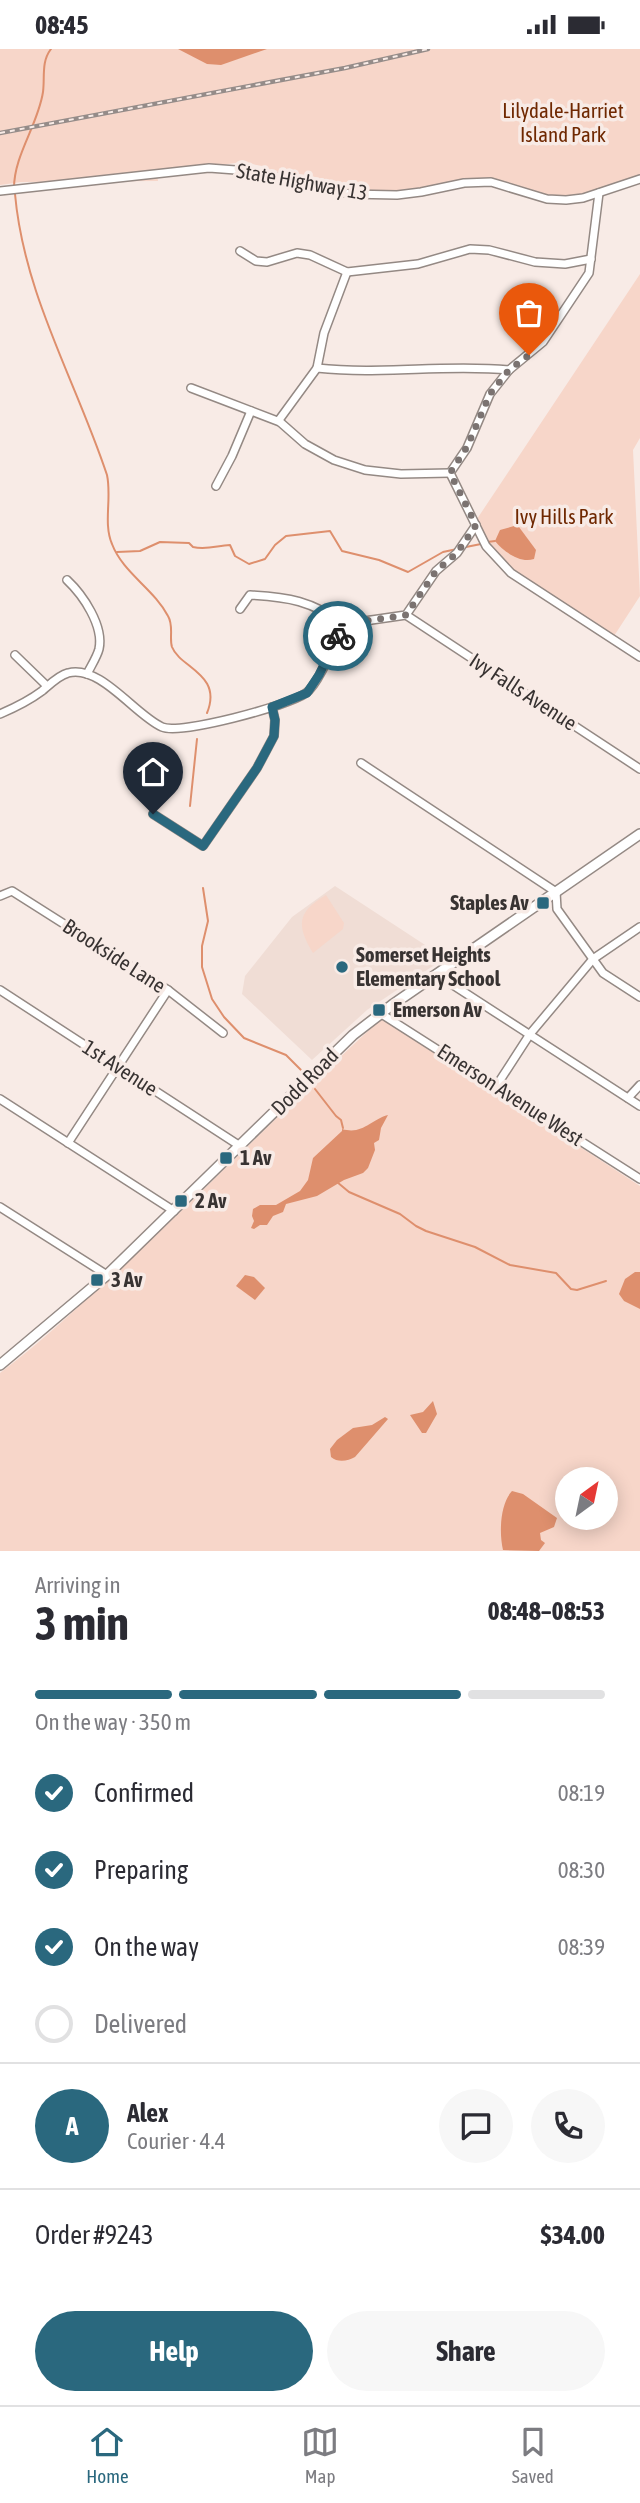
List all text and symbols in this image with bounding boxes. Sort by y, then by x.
text: 08:45 [35,10,89,40]
park label: Lilydale-Harriet Island Park [502,98,624,146]
street label: State Highway 13 [235,158,370,204]
pin [499,283,559,355]
icon: bag [510,294,548,332]
park label: Ivy Hills Park [514,504,614,528]
courier [303,601,373,671]
icon: bike [319,617,357,655]
street label: Ivy Falls Avenue [465,648,582,735]
pin [123,742,183,814]
icon: home [134,753,172,791]
place label: Staples Av [450,890,529,914]
marker: Staples Av [535,895,551,911]
street label: Brookside Lane [59,913,170,997]
place label: Somerset Heights Elementary School [356,942,501,990]
marker: Somerset Heights Elementary School [334,959,350,975]
place label: Emerson Av [393,997,482,1021]
marker: Emerson Av [371,1002,387,1018]
street label: 1st Avenue [79,1034,162,1100]
street label: Emerson Avenue West [433,1038,588,1150]
street label: Dodd Road [266,1043,343,1120]
place label: 1 Av [240,1145,272,1169]
marker: 1 Av [218,1150,234,1166]
place label: 2 Av [195,1188,227,1212]
marker: 2 Av [173,1193,189,1209]
place label: 3 Av [111,1267,143,1291]
marker: 3 Av [89,1272,105,1288]
north arrow [555,1467,618,1529]
map controls [555,1467,618,1530]
text: Arriving in [35,1572,121,1598]
text: 08:48–08:53 [488,1596,605,1626]
text: 3 min [35,1597,129,1650]
text: On the way · 350 m [35,1709,191,1735]
icon: check [35,1774,73,1812]
text: Confirmed [94,1778,194,1808]
text: 08:19 [558,1780,605,1806]
icon: check [35,1851,73,1889]
text: Preparing [94,1855,188,1885]
text: 08:30 [558,1857,605,1883]
icon: check [35,1928,73,1966]
text: On the way [94,1932,199,1962]
text: 08:39 [558,1934,605,1960]
text: Delivered [94,2009,187,2039]
button: chat [439,2089,513,2163]
button: phone [531,2089,605,2163]
text: Alex [127,2098,168,2128]
text: A [66,2111,78,2141]
text: Courier · 4.4 [127,2128,226,2154]
text: Order #9243 [35,2220,154,2250]
text: $34.00 [541,2220,605,2250]
button: Help [35,2311,313,2391]
button: Share [327,2311,605,2391]
tab: Home [86,2423,129,2487]
tab: Map [301,2423,339,2487]
tab: Saved [512,2423,554,2487]

